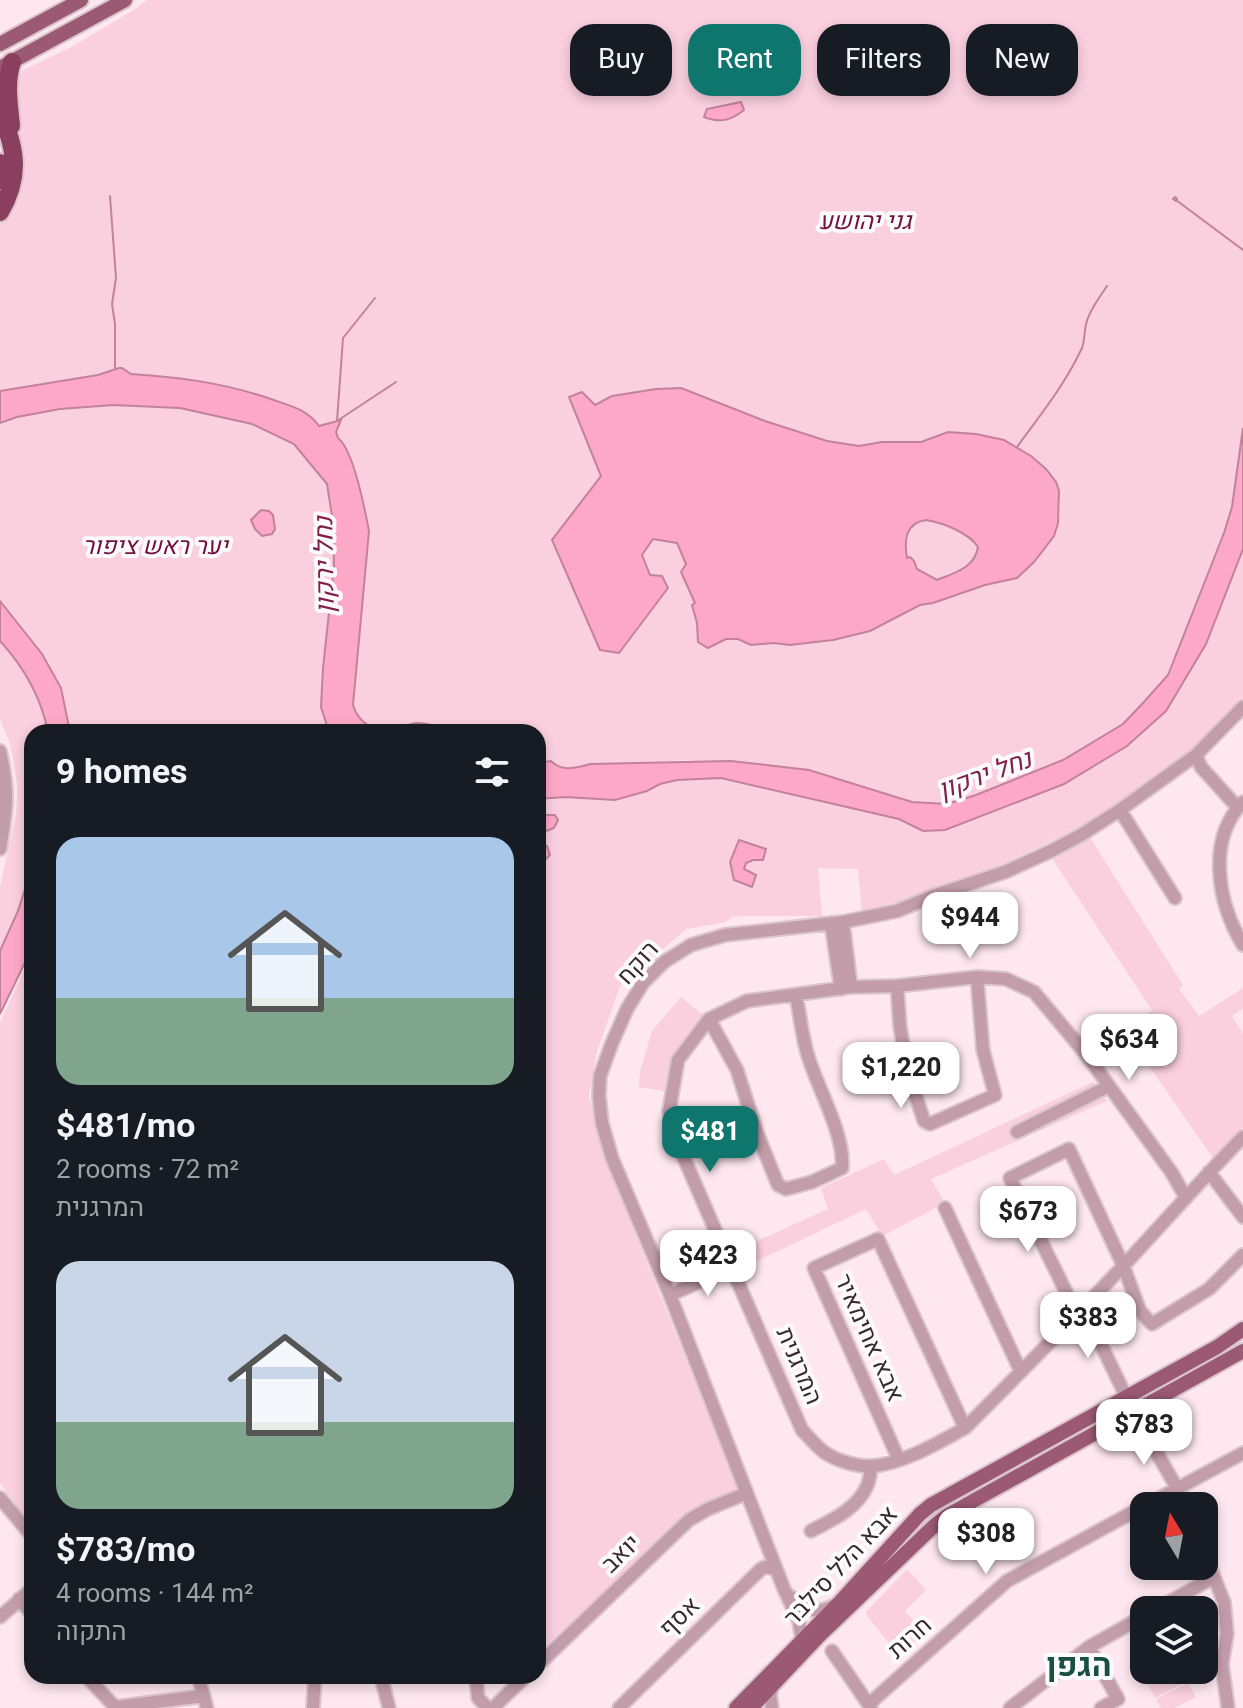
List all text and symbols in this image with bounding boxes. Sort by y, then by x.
chip: Buy [570,24,672,96]
chip: Rent [688,24,801,96]
chip: Filters [817,24,950,96]
chip: New [966,24,1078,96]
park label: גני יהושע [819,204,913,239]
water label: נחל ירקון [305,515,345,614]
park label: יער ראש ציפור [82,529,229,564]
water label: נחל ירקון [933,740,1039,809]
text: 9 homes [56,747,188,797]
icon: filters [470,750,514,794]
icon: home [213,889,357,1033]
pin: $944 [923,892,1017,960]
text: $944 [940,899,1000,937]
street label: רוקח [609,933,667,993]
pin: $634 [1082,1014,1176,1082]
text: $634 [1099,1021,1159,1059]
pin: $1,220 [836,1042,966,1110]
text: $1,220 [860,1049,942,1087]
text: $481/mo [56,1101,196,1151]
pin: $481 [663,1106,757,1174]
text: $481 [680,1113,740,1151]
text: 2 rooms · 72 m² [56,1151,239,1189]
pin: $673 [981,1186,1075,1254]
text: המרגנית [56,1189,144,1227]
text: $673 [998,1193,1058,1231]
pin: $423 [661,1230,755,1298]
text: $423 [678,1237,738,1275]
street label: אבא אחימאיר [825,1269,913,1407]
pin: $383 [1041,1292,1135,1360]
text: $383 [1058,1299,1118,1337]
icon: home [213,1313,357,1457]
street label: המרגנית [767,1322,831,1410]
pin: $783 [1097,1399,1191,1467]
text: $783 [1114,1406,1174,1444]
north arrow [1130,1492,1218,1580]
map controls [1130,1492,1218,1684]
street label: אבא הלל סילבר [776,1498,906,1634]
pin: $308 [939,1508,1033,1576]
text: $308 [956,1515,1016,1553]
text: $783/mo [56,1525,196,1575]
street label: יואב [594,1527,648,1581]
text: 4 rooms · 144 m² [56,1575,254,1613]
street label: אסף [652,1589,708,1645]
button: layers [1130,1596,1218,1684]
street label: חרות [880,1609,940,1667]
text: התקוה [56,1613,127,1651]
district label: הגפן [1046,1642,1112,1689]

